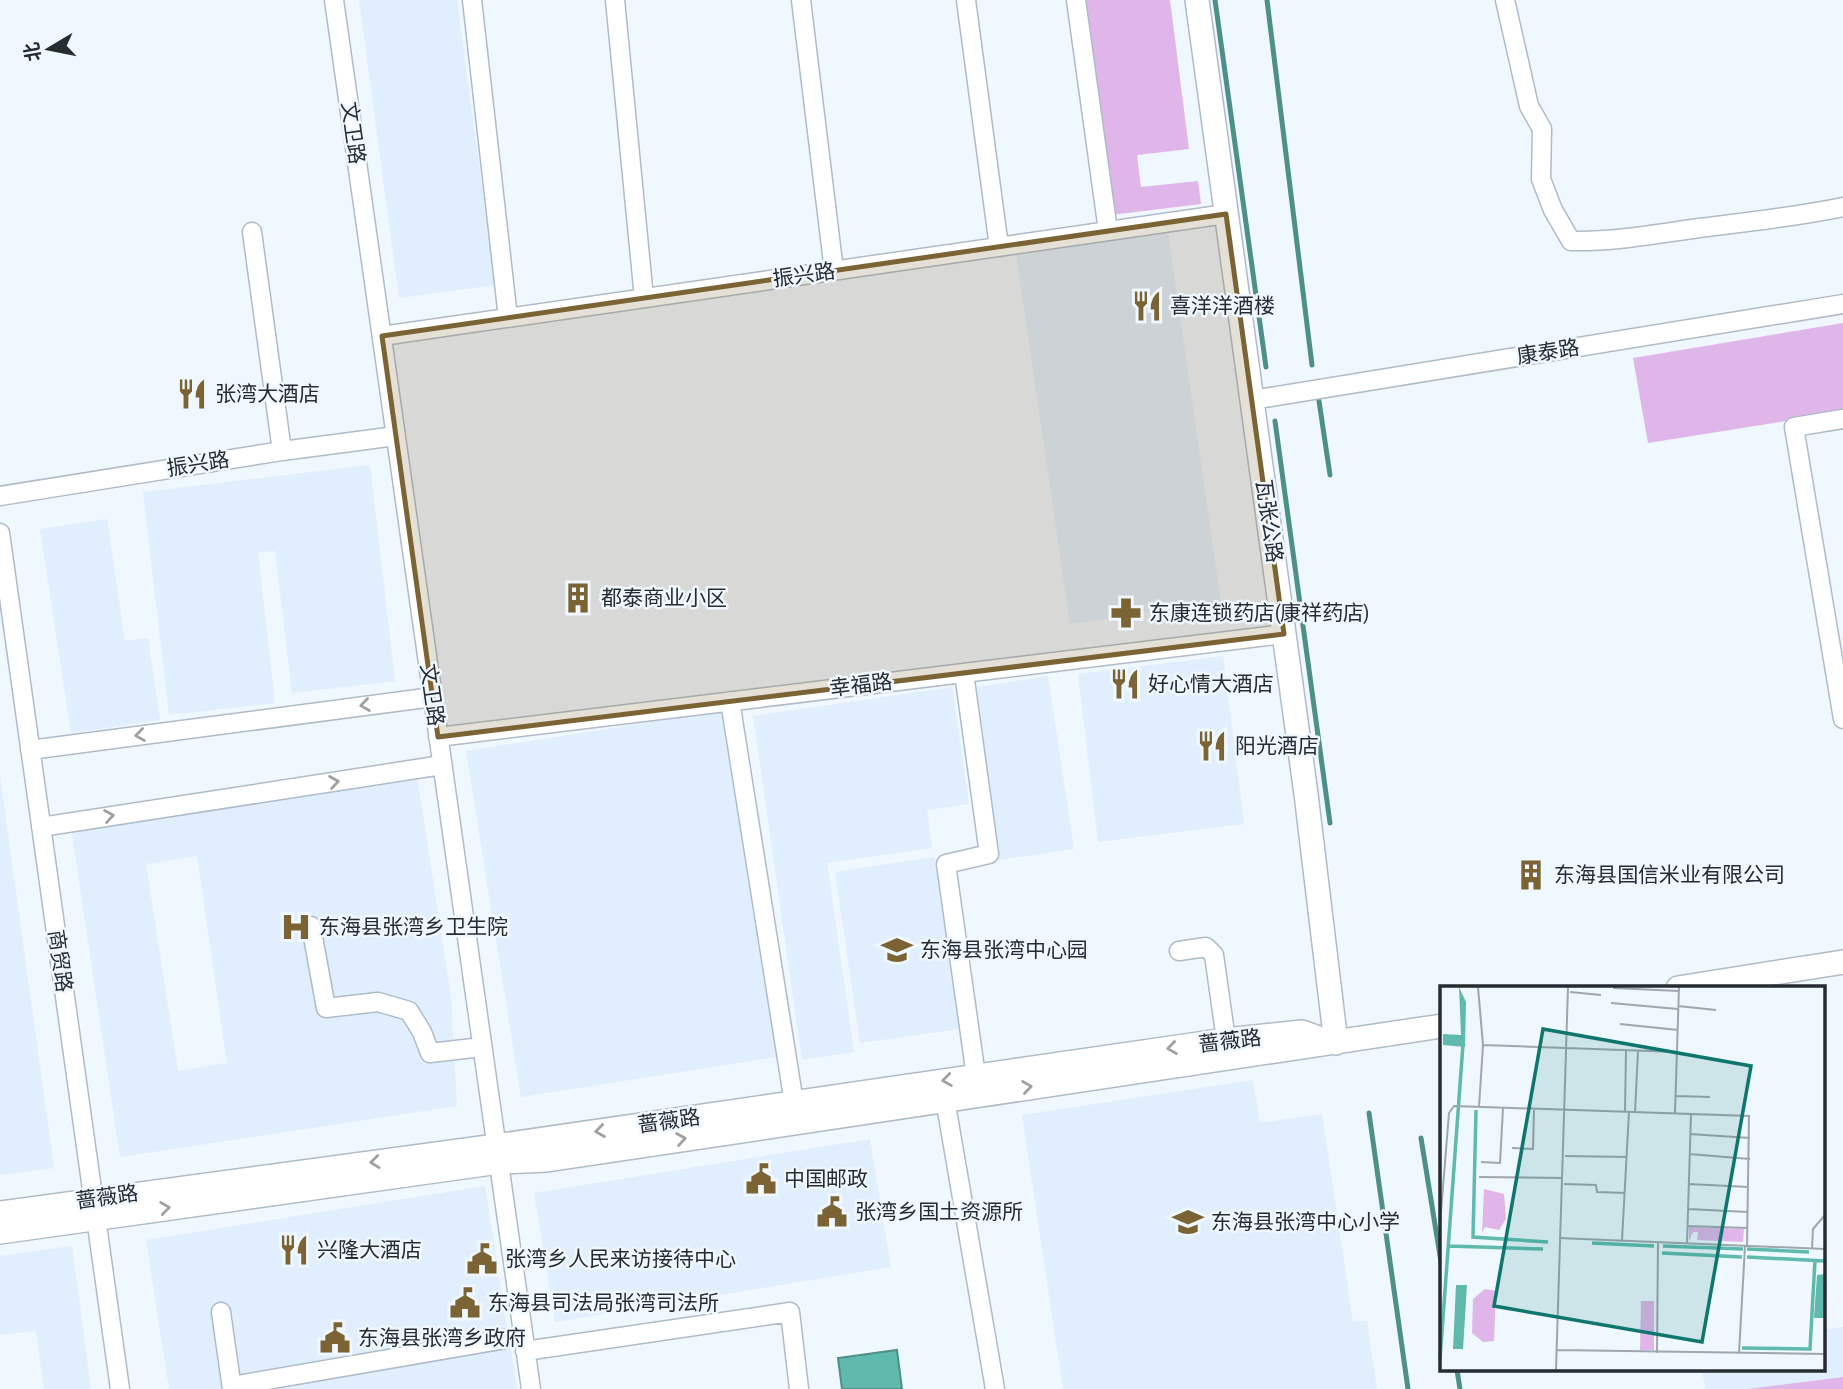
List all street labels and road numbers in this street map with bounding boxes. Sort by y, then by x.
street label: 文卫路 [338,100,370,166]
street label: 振兴路 [771,258,837,290]
street label: 康泰路 [1515,334,1581,368]
street label: 振兴路 [165,446,231,480]
street label: 瓦张公路 [1252,478,1288,564]
street label: 文卫路 [417,662,449,728]
street label: 幸福路 [828,668,894,700]
street label: 商贸路 [45,928,77,994]
street label: 蔷薇路 [1197,1024,1263,1056]
street label: 蔷薇路 [636,1104,702,1136]
street label: 蔷薇路 [74,1180,140,1212]

